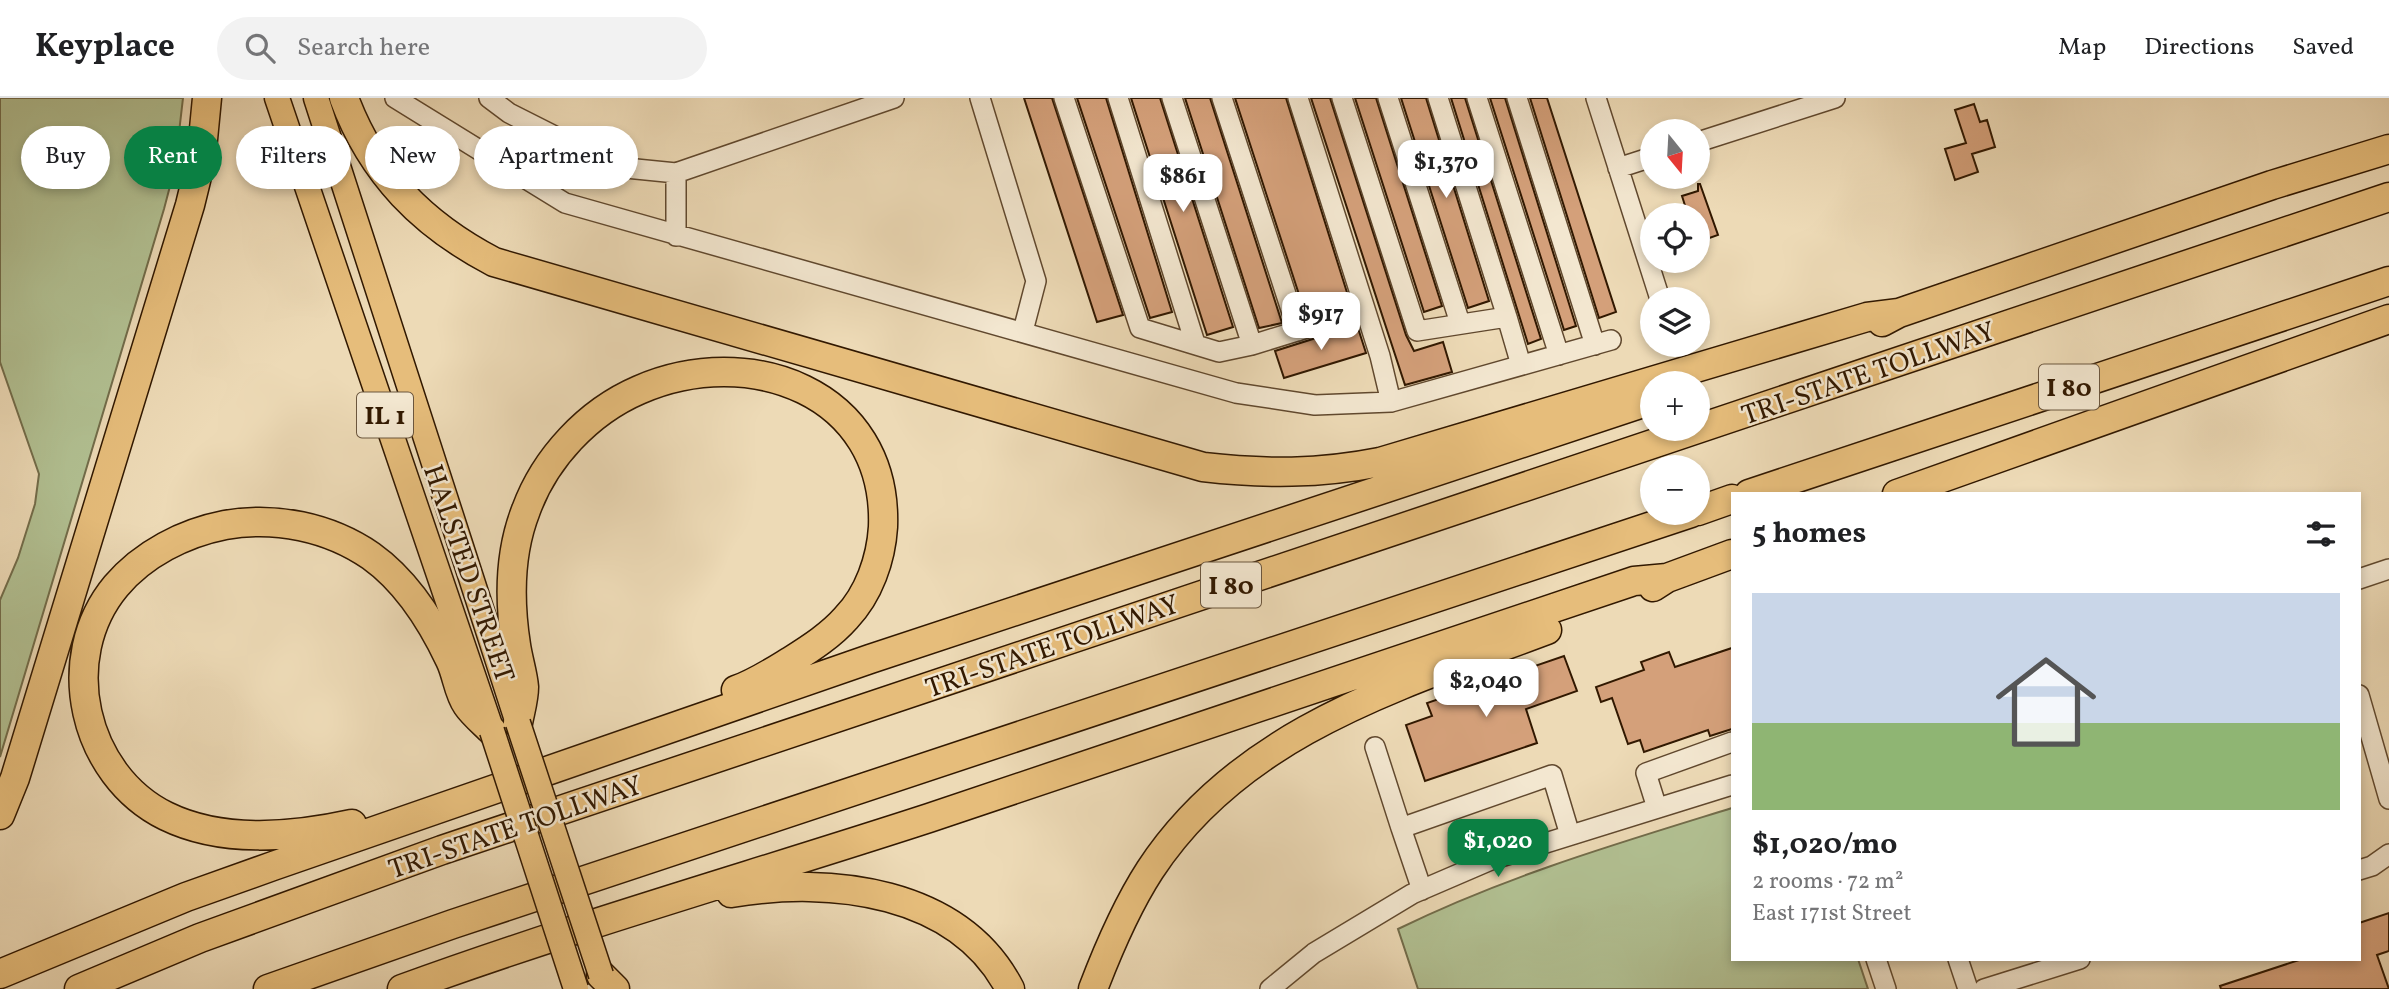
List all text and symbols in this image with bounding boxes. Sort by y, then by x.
search box [217,17,707,80]
text: Keyplace [35,25,175,71]
icon: search [241,29,279,67]
text: Search here [297,30,430,66]
text: Map [2058,31,2106,65]
text: Directions [2144,31,2254,65]
text: Saved [2292,31,2354,65]
north arrow [1640,119,1710,189]
map controls [1640,119,1710,525]
chip: Buy [21,126,110,189]
chip: Rent [124,126,222,189]
chip: Filters [236,126,351,189]
chip: New [365,126,460,189]
chip: Apartment [474,126,638,189]
pin: $1,370 [1389,140,1503,200]
text: $1,370 [1414,147,1478,179]
pin: $861 [1142,155,1224,214]
text: $861 [1159,161,1207,193]
button: locate [1640,203,1710,273]
button: layers [1640,287,1710,357]
pin: $917 [1280,292,1362,352]
text: $917 [1298,299,1344,331]
street label: TRI-STATE TOLLWAY [1737,313,2001,436]
road number: I 80 [2039,364,2099,410]
button: + [1640,371,1710,441]
road number: IL 1 [357,392,413,438]
button: − [1640,455,1710,525]
street label: HALSTED STREET [412,460,523,688]
text: 5 homes [1752,513,1866,555]
icon: filters [2302,515,2340,553]
road number: I 80 [1201,562,1261,607]
street label: TRI-STATE TOLLWAY [921,586,1185,709]
icon: home [1983,639,2109,765]
pin: $2,040 [1429,660,1543,719]
text: $2,040 [1450,666,1522,698]
street label: TRI-STATE TOLLWAY [384,767,648,890]
pin: $1,020 [1441,820,1555,879]
text: $1,020/mo [1752,824,1897,866]
text: $1,020 [1464,826,1532,858]
text: 2 rooms · 72 m² [1752,866,1903,898]
text: East 171st Street [1752,898,1912,930]

